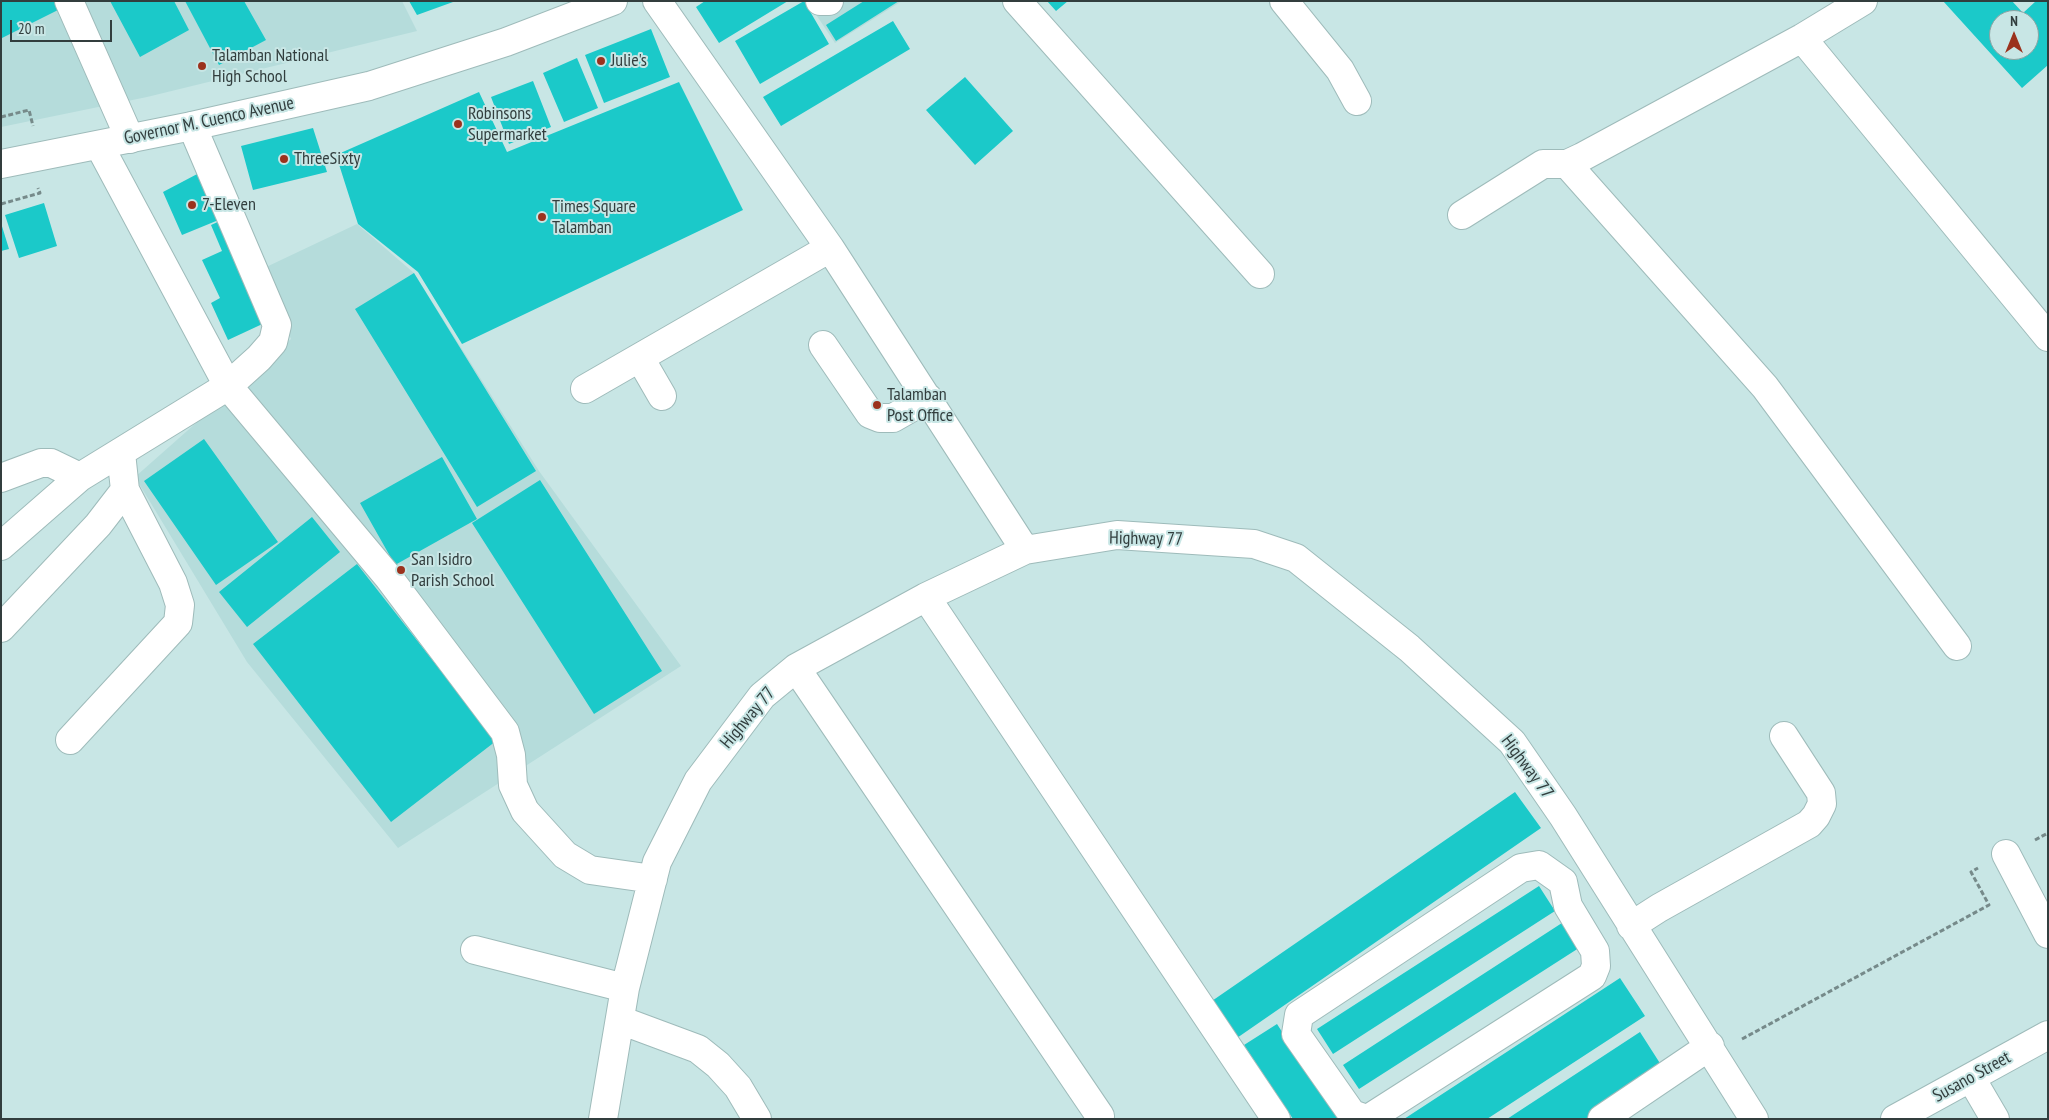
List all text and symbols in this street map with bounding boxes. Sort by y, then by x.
scale bar [12,10,115,42]
north arrow [1989,10,2039,60]
text: N [2010,12,2018,30]
text: 20 m [18,19,44,38]
place label: Talamban National High School [212,45,328,88]
place label: Julie's [611,50,647,72]
marker: Julie's [595,55,607,67]
marker: Talamban National High School [196,60,208,72]
street label: Governor M. Cuenco Avenue [122,92,296,150]
place label: Robinsons Supermarket [468,103,547,146]
marker: Robinsons Supermarket [452,118,464,130]
place label: ThreeSixty [294,148,360,170]
marker: ThreeSixty [278,153,290,165]
place label: 7-Eleven [202,194,256,216]
place label: Times Square Talamban [552,196,636,238]
marker: 7-Eleven [186,199,198,211]
marker: Times Square Talamban [536,211,548,223]
place label: Talamban Post Office [887,384,953,426]
marker: Talamban Post Office [871,399,883,411]
street label: Highway 77 [1109,528,1183,550]
place label: San Isidro Parish School [411,549,494,592]
marker: San Isidro Parish School [395,564,407,576]
street label: Highway 77 [716,683,780,753]
street label: Highway 77 [1496,731,1558,803]
street label: Susano Street [1929,1047,2015,1107]

